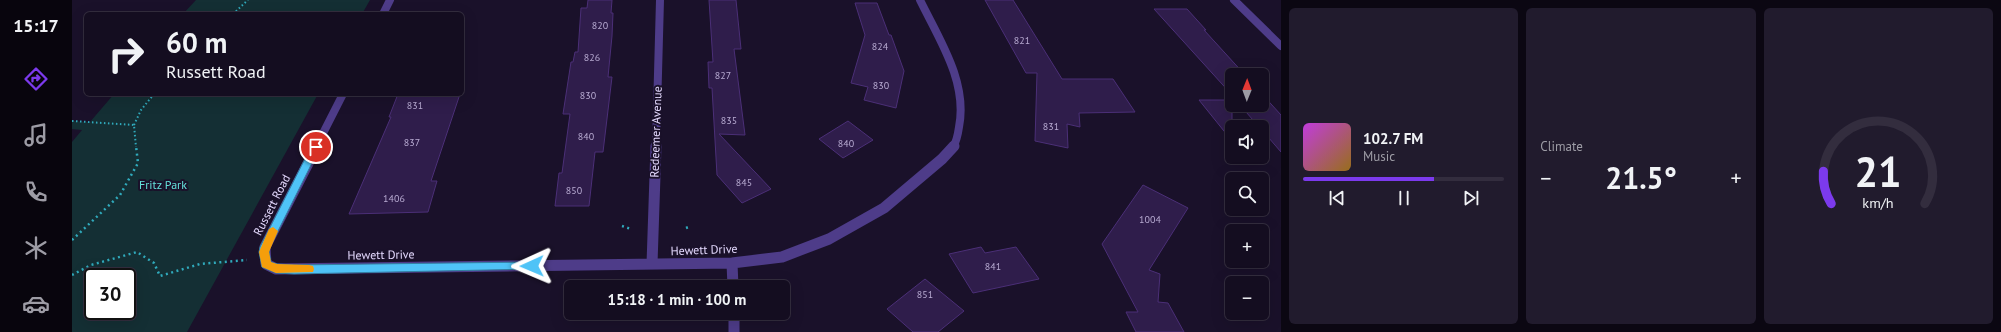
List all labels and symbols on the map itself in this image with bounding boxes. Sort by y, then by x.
house number: 820 [592,19,609,32]
house number: 821 [1014,34,1030,47]
house number: 824 [872,40,889,53]
house number: 826 [584,51,600,64]
north arrow [1225,68,1269,112]
house number: 827 [715,69,731,82]
house number: 830 [873,79,890,92]
street label: Redeemer Avenue [646,86,665,178]
house number: 830 [580,89,597,102]
house number: 831 [407,99,423,112]
house number: 835 [721,114,737,127]
house number: 831 [1043,120,1059,133]
pin [299,130,333,164]
house number: 840 [578,130,595,143]
house number: 837 [404,136,420,149]
house number: 840 [838,137,855,150]
street label: Russett Road [250,172,293,238]
house number: 845 [736,176,752,189]
park label: Fritz Park [139,177,187,192]
house number: 850 [566,184,583,197]
house number: 1406 [383,192,405,205]
house number: 1004 [1139,213,1161,226]
street label: Hewett Drive [670,241,738,258]
position arrow [511,245,553,287]
street label: Hewett Drive [347,246,415,263]
house number: 841 [985,260,1001,273]
speed limit sign: 30 [84,268,136,320]
house number: 851 [917,288,933,301]

